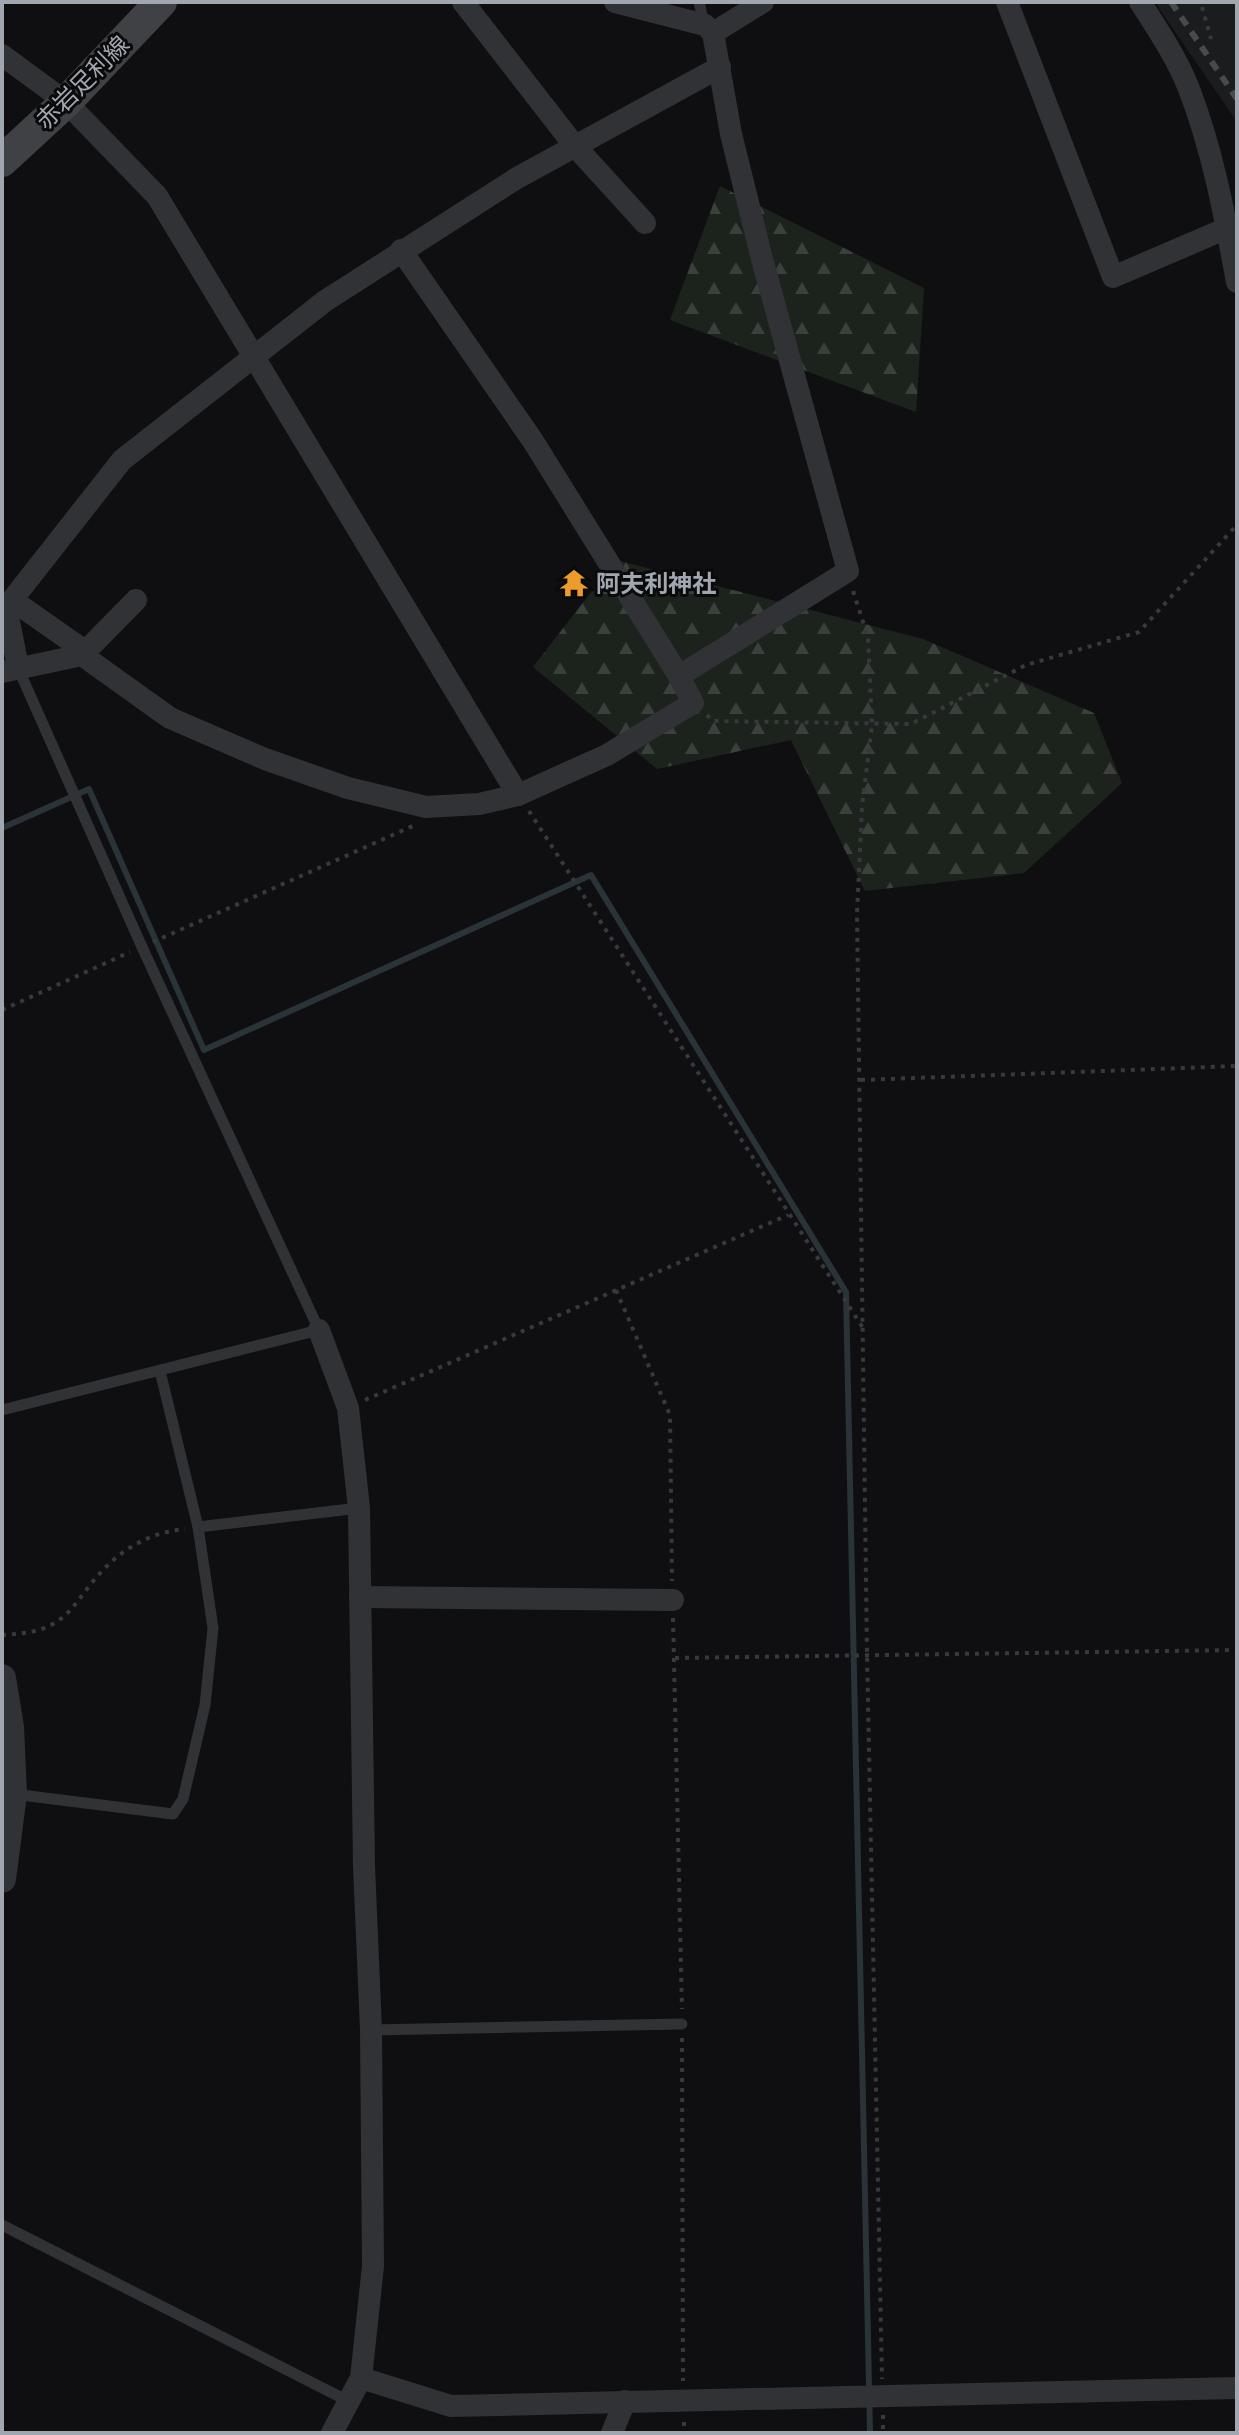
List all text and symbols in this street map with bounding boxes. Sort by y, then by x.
street label: 赤岩足利線 [28,28,136,136]
place label: 阿夫利神社 [596,567,716,599]
temple icon: 阿夫利神社 [559,568,589,598]

